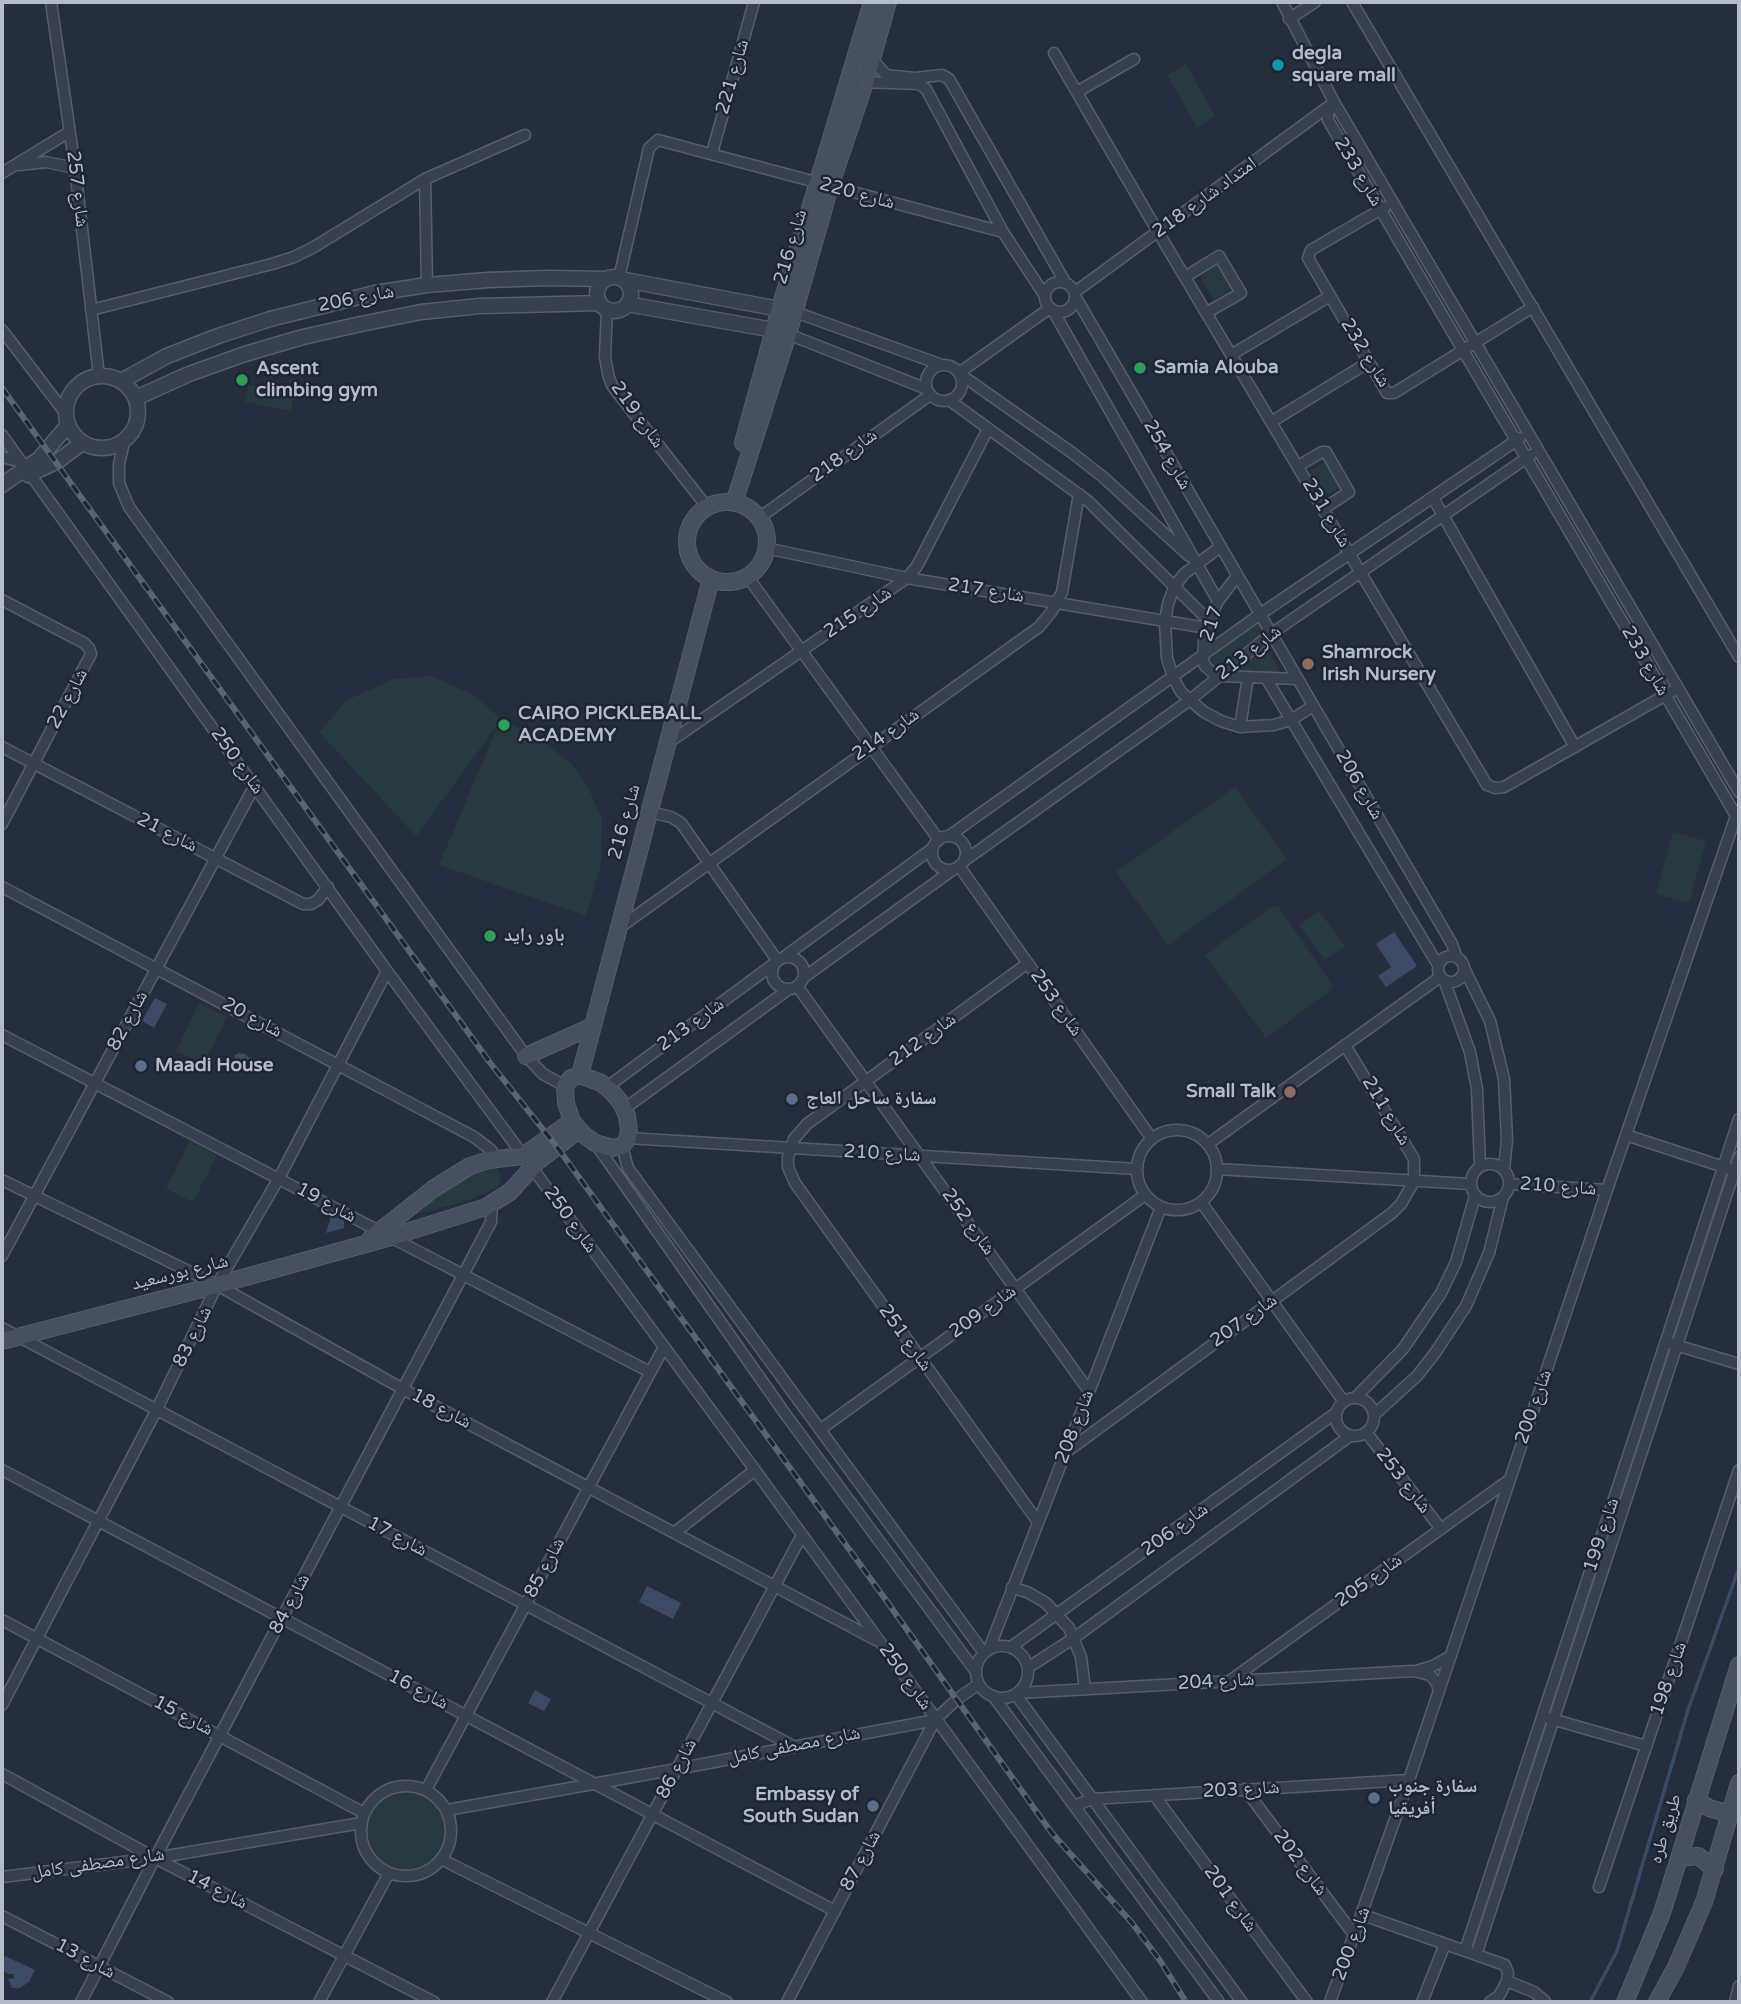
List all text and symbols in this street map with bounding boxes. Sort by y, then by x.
street label: شارع 221 [711,37,755,117]
place label: degla square mall [1292,43,1396,87]
marker: degla square mall [1270,57,1286,73]
street label: شارع 233 [1328,133,1388,211]
street label: شارع 257 [61,149,93,229]
street label: امتداد شارع 218 [1148,153,1262,243]
street label: شارع 220 [817,173,897,215]
street label: شارع 216 [769,207,813,287]
street label: شارع 206 [316,280,396,318]
street label: شارع 232 [1335,314,1395,392]
place label: Samia Alouba [1154,357,1279,379]
place label: Ascent climbing gym [256,358,378,402]
marker: Samia Alouba [1132,360,1148,376]
marker: Ascent climbing gym [234,372,250,388]
street label: شارع 219 [605,377,669,453]
street label: شارع 254 [1138,416,1196,494]
street label: شارع 218 [806,424,882,488]
street label: شارع 231 [1296,474,1356,552]
street label: شارع 217 [946,574,1026,608]
street label: شارع 215 [820,582,896,644]
street label: 217 [1196,603,1228,645]
street label: شارع 213 [1212,620,1286,686]
street label: شارع 233 [1616,622,1674,700]
place label: Shamrock Irish Nursery [1322,642,1436,686]
marker: Shamrock Irish Nursery [1300,656,1316,672]
street label: شارع 22 [43,665,93,733]
place label: CAIRO PICKLEBALL ACADEMY [518,703,701,747]
street label: شارع 214 [848,704,924,766]
marker: CAIRO PICKLEBALL ACADEMY [496,717,512,733]
street label: شارع 250 [205,723,269,799]
street label: شارع 206 [1330,746,1388,824]
street label: شارع 216 [604,782,646,862]
street label: شارع 21 [133,808,201,858]
place label: باور رايد [504,925,565,947]
marker: باور رايد [482,928,498,944]
street label: شارع 253 [1025,965,1087,1041]
street label: شارع 82 [103,987,153,1055]
street label: شارع 20 [218,993,286,1043]
street label: شارع 213 [653,993,729,1057]
street label: شارع 212 [885,1008,961,1072]
place label: Maadi House [155,1055,273,1077]
marker: Maadi House [133,1058,149,1074]
street label: شارع 211 [1356,1072,1416,1150]
place label: Small Talk [1186,1081,1276,1103]
marker: Small Talk [1282,1084,1298,1100]
place label: سفارة ساحل العاج [806,1088,936,1110]
marker: سفارة ساحل العاج [784,1091,800,1107]
street label: شارع 210 [843,1141,921,1167]
street label: شارع 210 [1519,1173,1597,1201]
street label: شارع 19 [292,1178,360,1228]
street label: شارع 250 [538,1182,602,1258]
street label: شارع 252 [936,1184,1000,1260]
street label: شارع بورسعيد [129,1250,231,1296]
street label: شارع 209 [945,1280,1021,1344]
street label: شارع 207 [1206,1289,1282,1353]
street label: شارع 251 [873,1300,937,1376]
street label: شارع 83 [169,1303,217,1371]
street label: شارع 200 [1511,1367,1557,1447]
street label: شارع 18 [407,1384,475,1434]
street label: شارع 208 [1051,1387,1099,1467]
street label: شارع 253 [1370,1444,1436,1518]
street label: شارع 199 [1579,1495,1625,1575]
street label: شارع 206 [1137,1498,1213,1562]
street label: شارع 17 [363,1512,431,1562]
street label: شارع 85 [520,1534,570,1602]
street label: شارع 205 [1331,1549,1407,1613]
street label: شارع 84 [265,1570,315,1638]
street label: شارع 250 [873,1639,937,1715]
street label: شارع 198 [1646,1639,1692,1719]
street label: شارع 16 [384,1665,452,1715]
street label: شارع 204 [1177,1669,1255,1695]
street label: شارع 15 [149,1691,217,1741]
street label: شارع مصطفى كامل [726,1722,862,1770]
street label: شارع 86 [652,1735,702,1803]
place label: سفارة جنوب أفريقيا [1388,1776,1477,1820]
street label: شارع 203 [1202,1777,1280,1803]
place label: Embassy of South Sudan [743,1784,859,1828]
marker: سفارة جنوب أفريقيا [1366,1790,1382,1806]
street label: طريق طره [1645,1791,1687,1867]
marker: Embassy of South Sudan [865,1798,881,1814]
street label: شارع 202 [1268,1825,1332,1901]
street label: شارع 87 [836,1827,886,1895]
street label: شارع مصطفى كامل [30,1843,166,1885]
street label: شارع 201 [1198,1861,1262,1937]
street label: شارع 14 [183,1865,251,1915]
street label: شارع 200 [1328,1904,1376,1984]
street label: شارع 13 [51,1934,119,1984]

